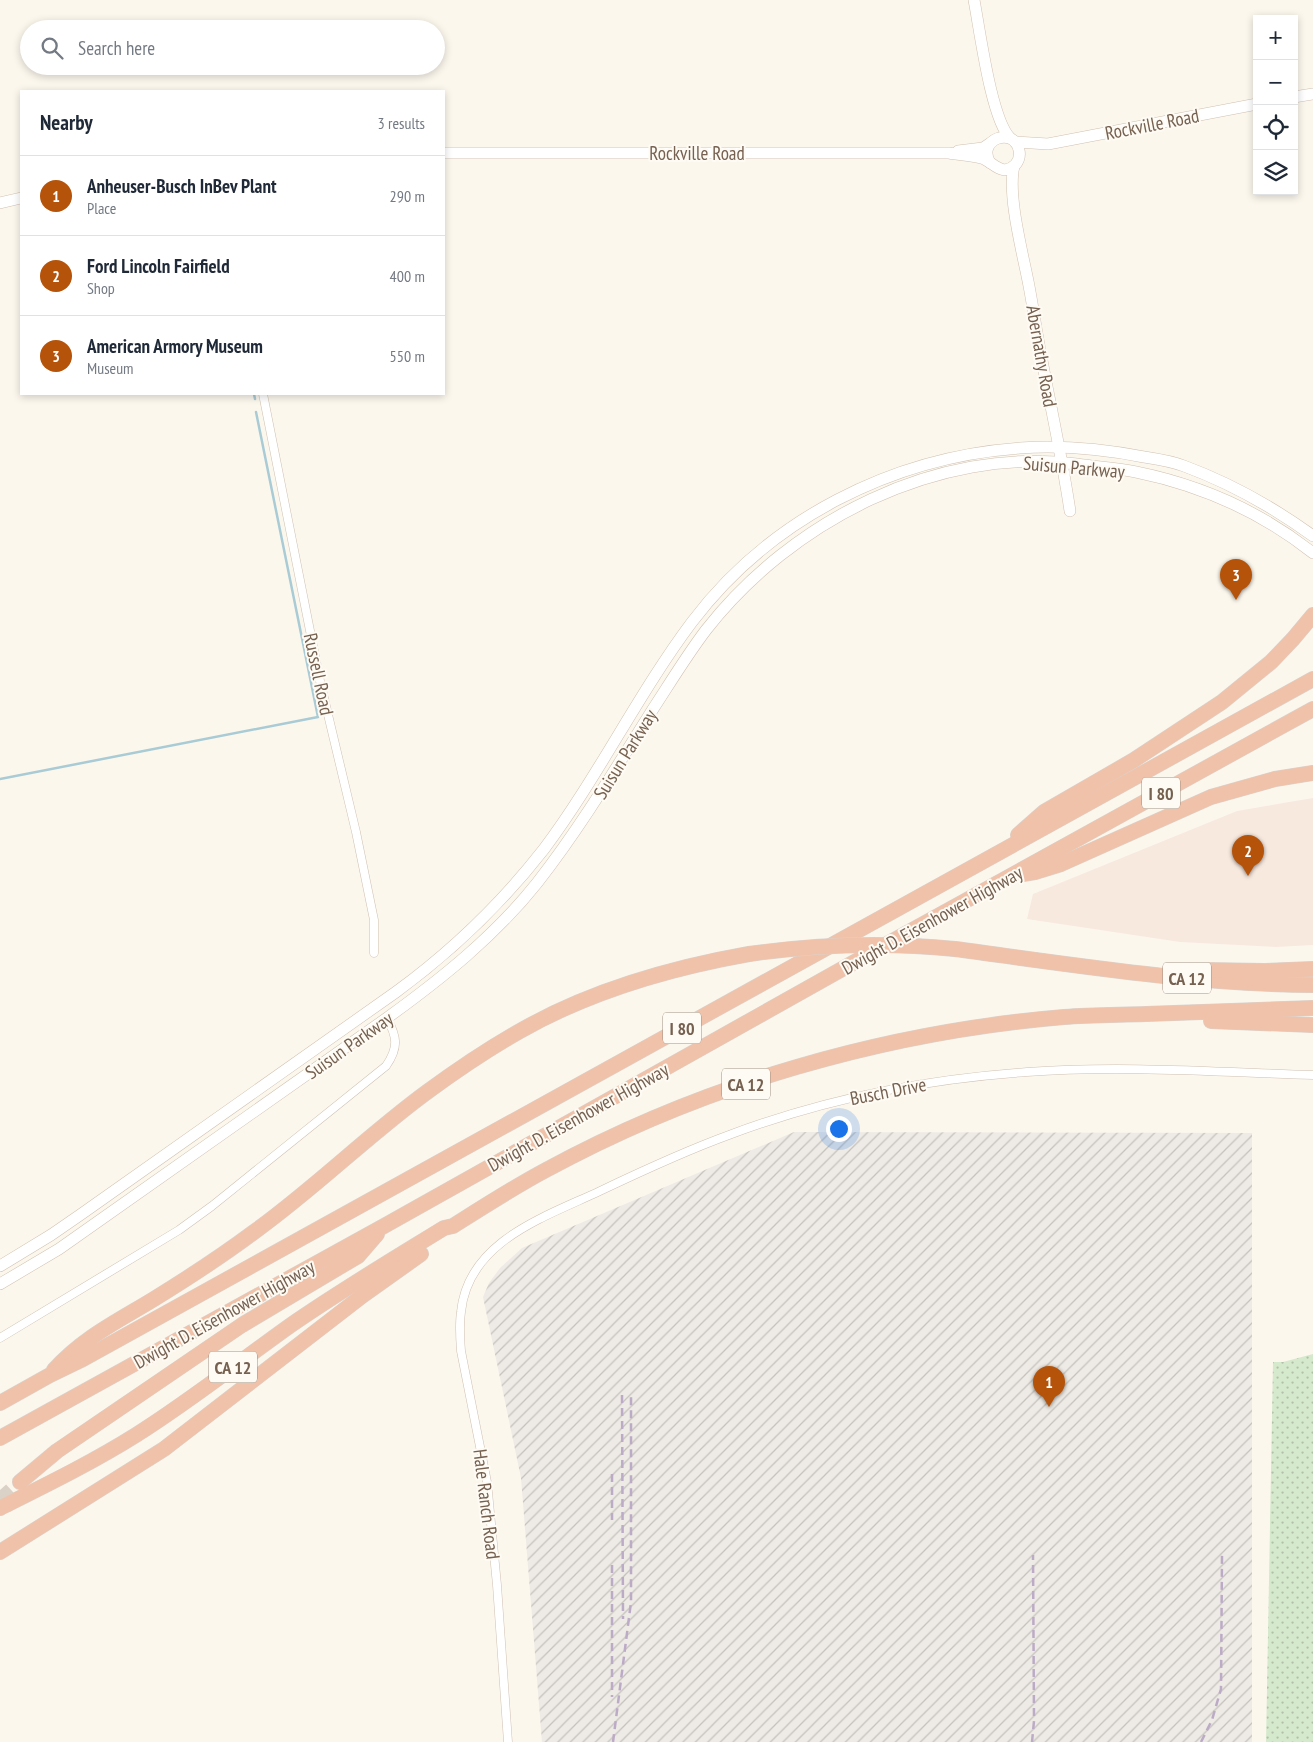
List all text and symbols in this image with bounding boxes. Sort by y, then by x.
map controls [1253,15,1298,195]
button: + [1253,15,1298,60]
search box [20,20,445,75]
icon: search [38,34,66,62]
text: Search here [78,36,155,60]
button: − [1253,60,1298,105]
street label: Rockville Road [1103,103,1201,145]
button: locate [1253,105,1298,150]
text: Nearby [40,109,93,136]
text: 3 results [378,113,425,133]
street label: Rockville Road [649,141,745,165]
button: layers [1253,150,1298,195]
text: Anheuser-Busch InBev Plant [87,174,277,198]
text: 1 [52,186,60,206]
text: 290 m [390,186,425,206]
text: Place [87,198,116,218]
text: Ford Lincoln Fairfield [87,254,230,278]
text: 2 [52,266,60,286]
text: 400 m [390,266,425,286]
text: Shop [87,278,115,298]
street label: Abernathy Road [1021,303,1063,409]
text: American Armory Museum [87,334,263,358]
text: 3 [52,346,60,366]
text: 550 m [390,346,425,366]
text: Museum [87,358,134,378]
street label: Suisun Parkway [1022,451,1127,483]
pin: 3 [1220,559,1252,600]
street label: Russell Road [299,631,339,717]
street label: Suisun Parkway [588,704,663,803]
road number: I 80 [1142,778,1180,808]
pin: 2 [1232,835,1264,876]
street label: Dwight D. Eisenhower Highway [837,860,1027,980]
road number: CA 12 [1163,962,1211,994]
street label: Suisun Parkway [300,1006,398,1084]
road number: I 80 [663,1012,701,1044]
street label: Dwight D. Eisenhower Highway [483,1057,673,1177]
road number: CA 12 [722,1068,770,1100]
street label: Busch Drive [848,1072,928,1110]
your location [826,1116,852,1142]
street label: Dwight D. Eisenhower Highway [129,1254,319,1374]
road number: CA 12 [209,1351,257,1382]
pin: 1 [1033,1366,1065,1407]
street label: Hale Ranch Road [468,1448,506,1560]

